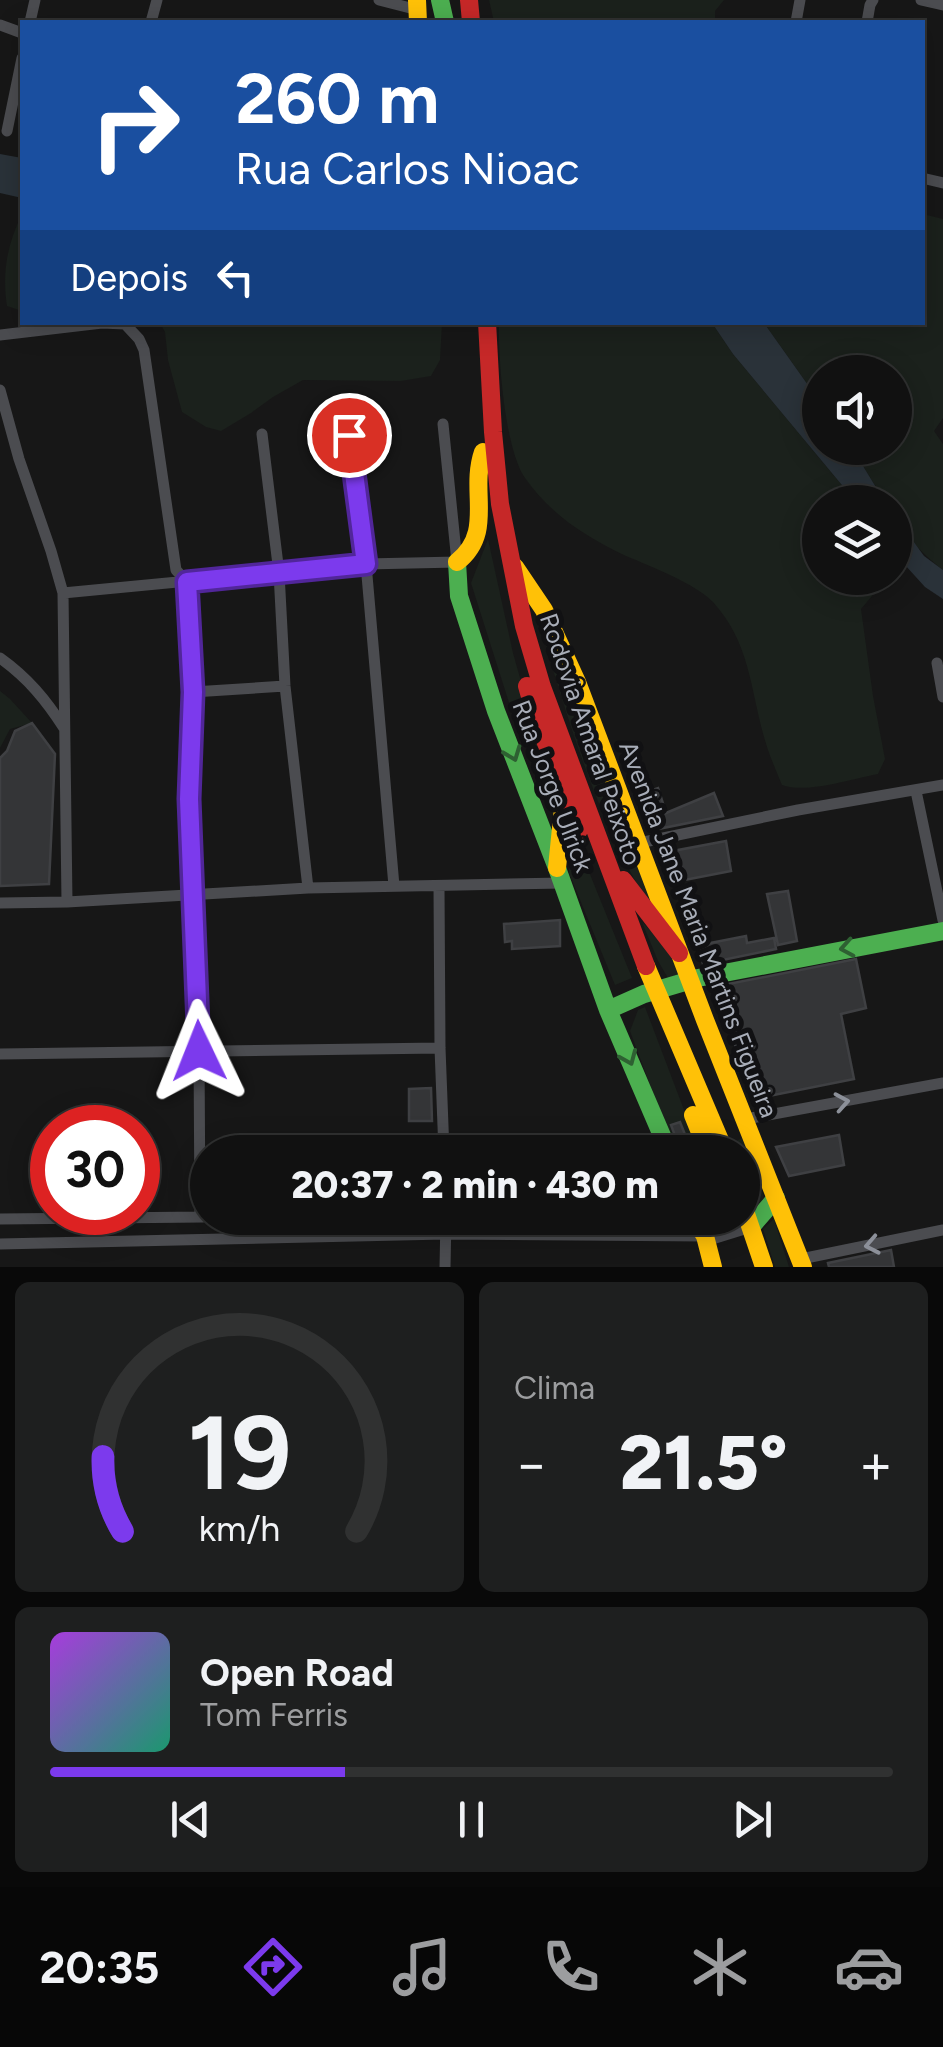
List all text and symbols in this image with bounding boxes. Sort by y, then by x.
text: 260 m [235,56,439,141]
icon: right [70,60,200,190]
text: Rua Carlos Nioac [235,141,580,195]
icon: left [208,250,263,305]
text: Depois [70,255,188,301]
map controls [802,355,912,595]
button: sound [802,355,912,465]
pin [307,393,392,478]
icon: arrive [322,408,377,463]
button: layers [802,485,912,595]
street label: Rodovia Amaral Peixoto [534,609,648,869]
street label: Rua Jorge Ulrick [506,696,600,877]
street label: Avenida Jane Maria Martins Figueira [613,737,785,1121]
one-way arrow [501,745,522,762]
one-way arrow [839,937,855,958]
position arrow [147,999,251,1103]
one-way arrow [617,1048,637,1066]
one-way arrow [833,1092,850,1113]
speed limit sign: 30 [30,1105,160,1235]
text: 20:37 · 2 min · 430 m [291,1162,659,1208]
one-way arrow [864,1233,881,1254]
text: Clima [514,1369,595,1407]
text: 19 [187,1390,292,1515]
text: 21.5° [619,1418,788,1508]
text: − [514,1431,548,1497]
text: + [859,1431,893,1497]
text: km/h [199,1507,280,1550]
text: Open Road [200,1650,394,1696]
text: Tom Ferris [200,1696,348,1734]
icon: previous [163,1792,218,1847]
icon: pause [444,1792,499,1847]
icon: next [725,1792,780,1847]
icon: directions [238,1932,308,2002]
icon: music [387,1932,457,2002]
icon: phone [536,1932,606,2002]
icon: climate [685,1932,755,2002]
icon: car [834,1932,904,2002]
text: 20:35 [39,1940,159,1994]

